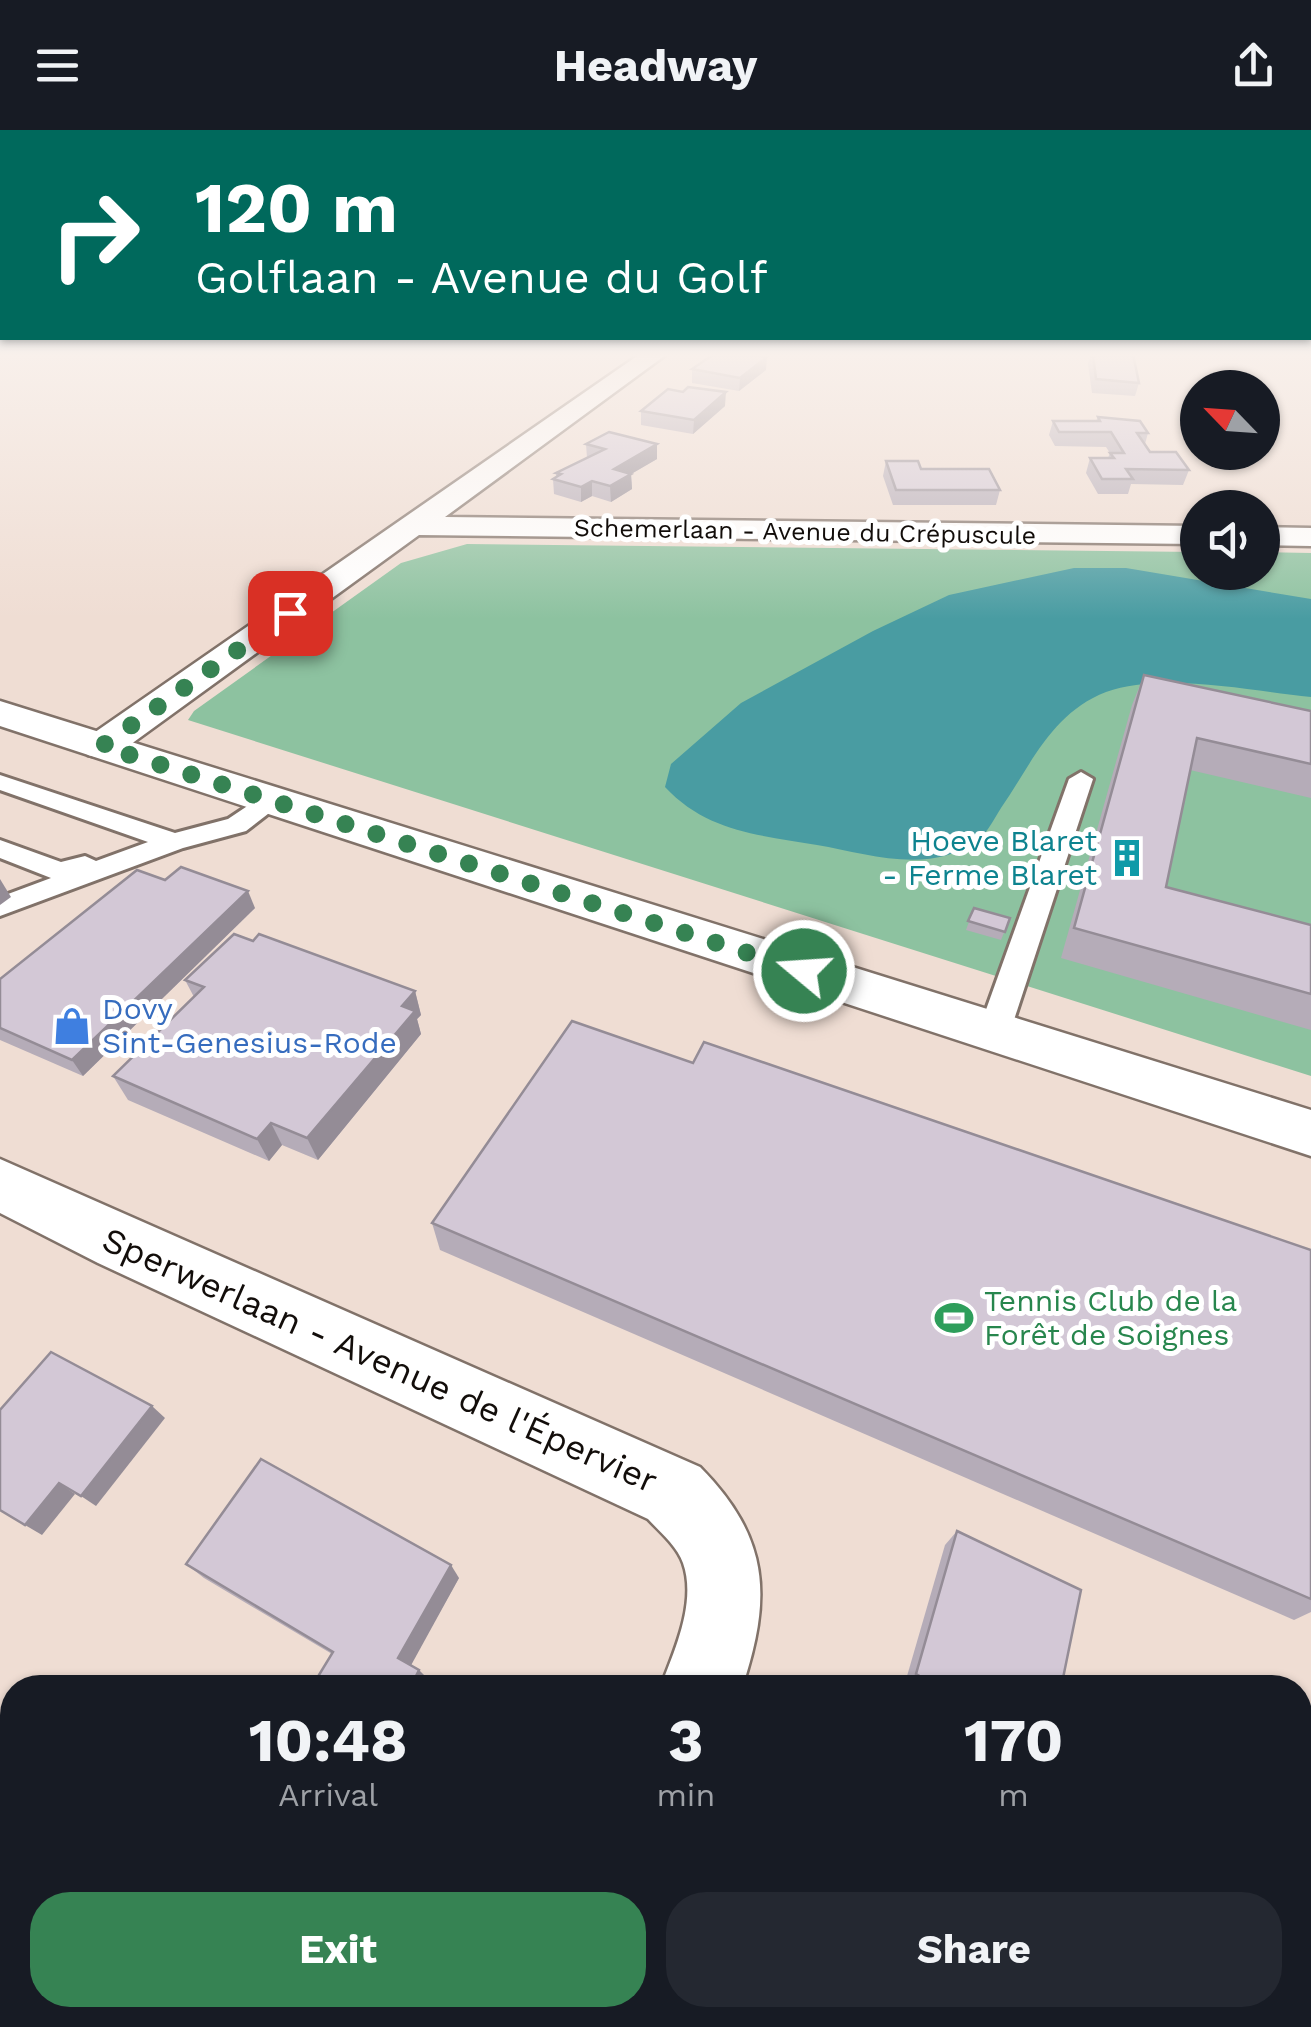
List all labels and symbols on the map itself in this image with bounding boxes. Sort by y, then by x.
north arrow [1180,370,1280,470]
street label: Schemerlaan - Avenue du Crépuscule [574,513,1036,550]
pin [248,571,333,656]
place label: Hoeve Blaret - Ferme Blaret [882,823,1097,892]
building icon: Hoeve Blaret - Ferme Blaret [1106,837,1148,879]
position arrow [752,919,856,1023]
place label: Dovy Sint-Genesius-Rode [102,991,397,1060]
shop icon: Dovy Sint-Genesius-Rode [51,1005,93,1047]
street label: Sperwerlaan - Avenue de l'Épervier [96,1218,664,1502]
place label: Tennis Club de la Forêt de Soignes [984,1283,1237,1352]
sports icon: Tennis Club de la Forêt de Soignes [933,1297,975,1339]

